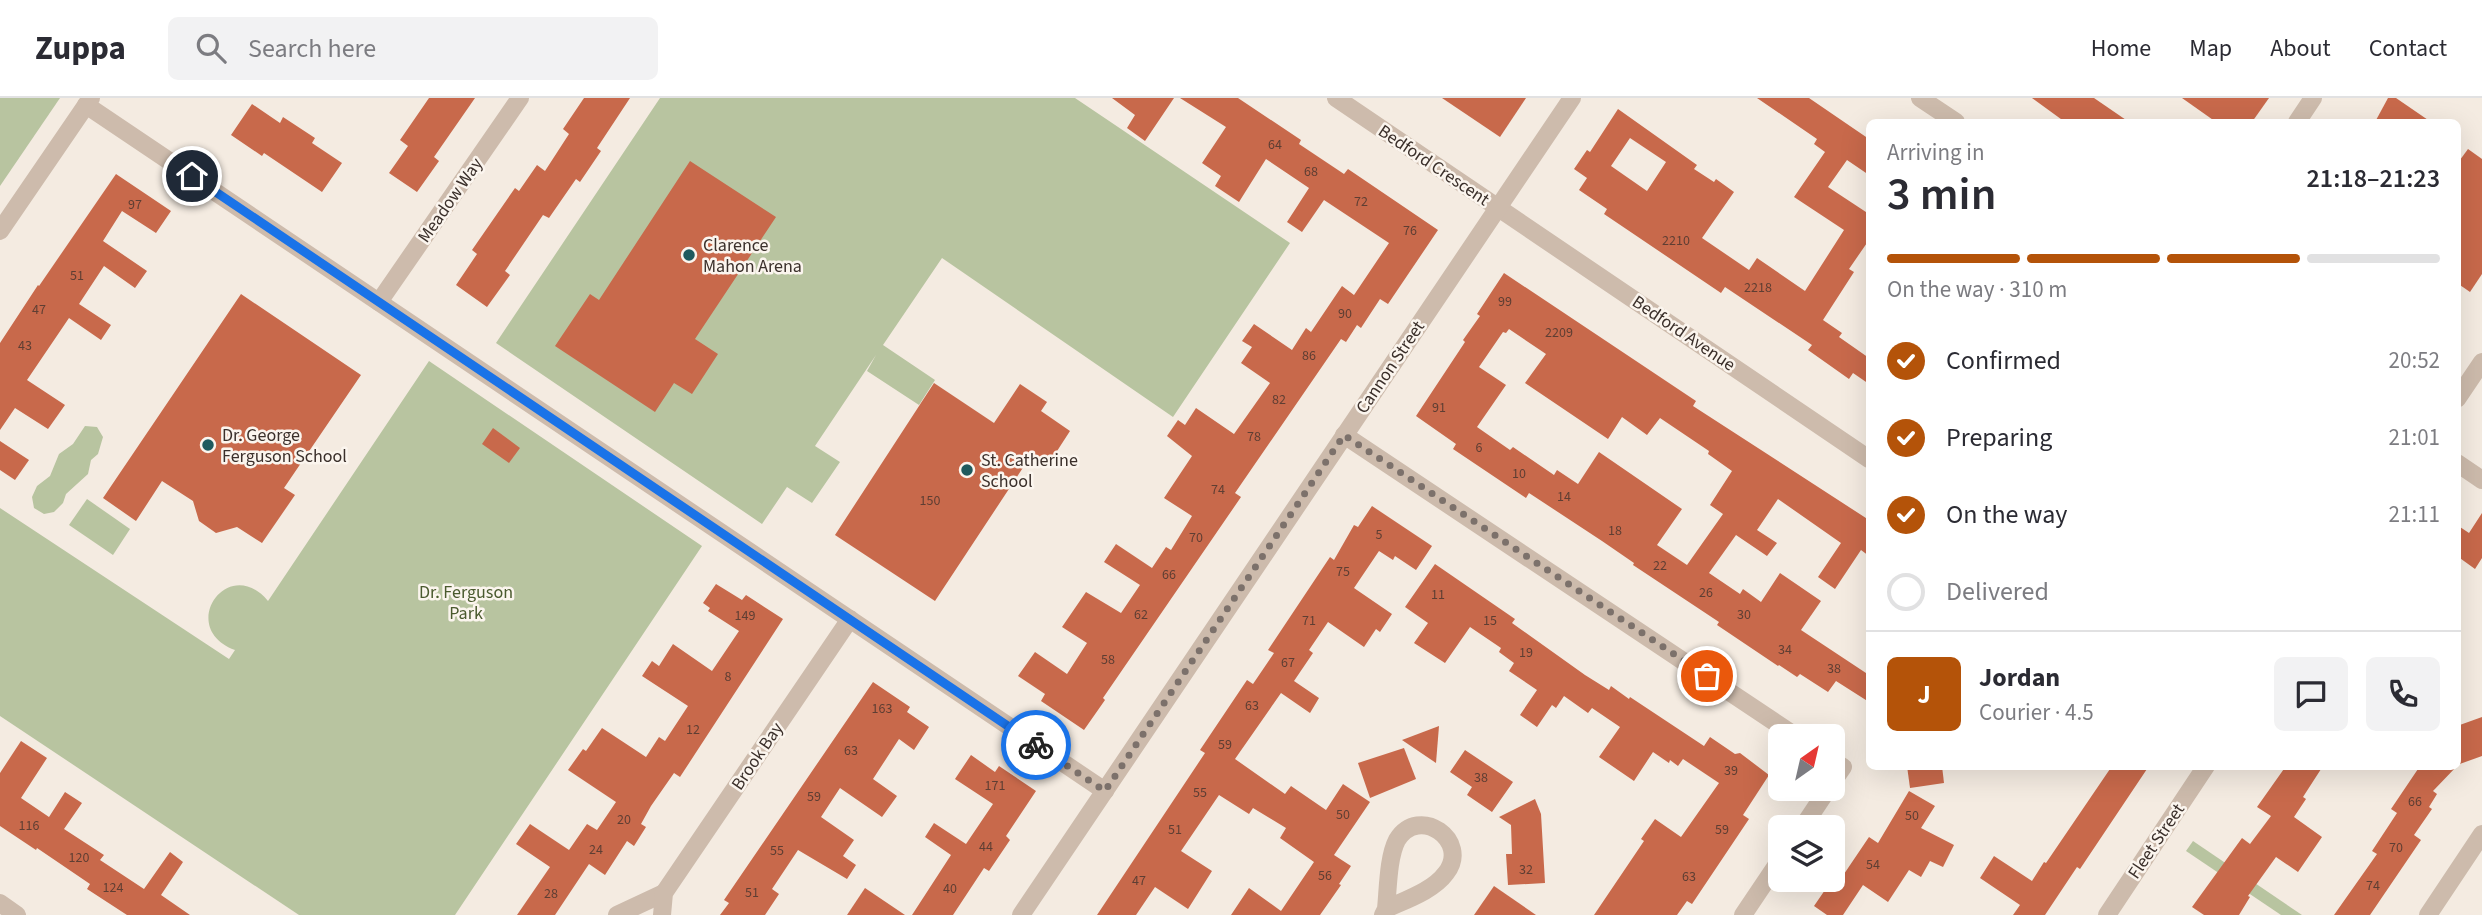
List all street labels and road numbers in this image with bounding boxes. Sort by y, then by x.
street label: Bedford Crescent [1373,119,1494,212]
street label: Meadow Way [412,152,489,248]
street label: Bedford Avenue [1627,290,1740,377]
street label: Cannon Street [1350,316,1431,419]
street label: Brook Bay [726,717,790,795]
street label: Fleet Street [2122,799,2191,884]

